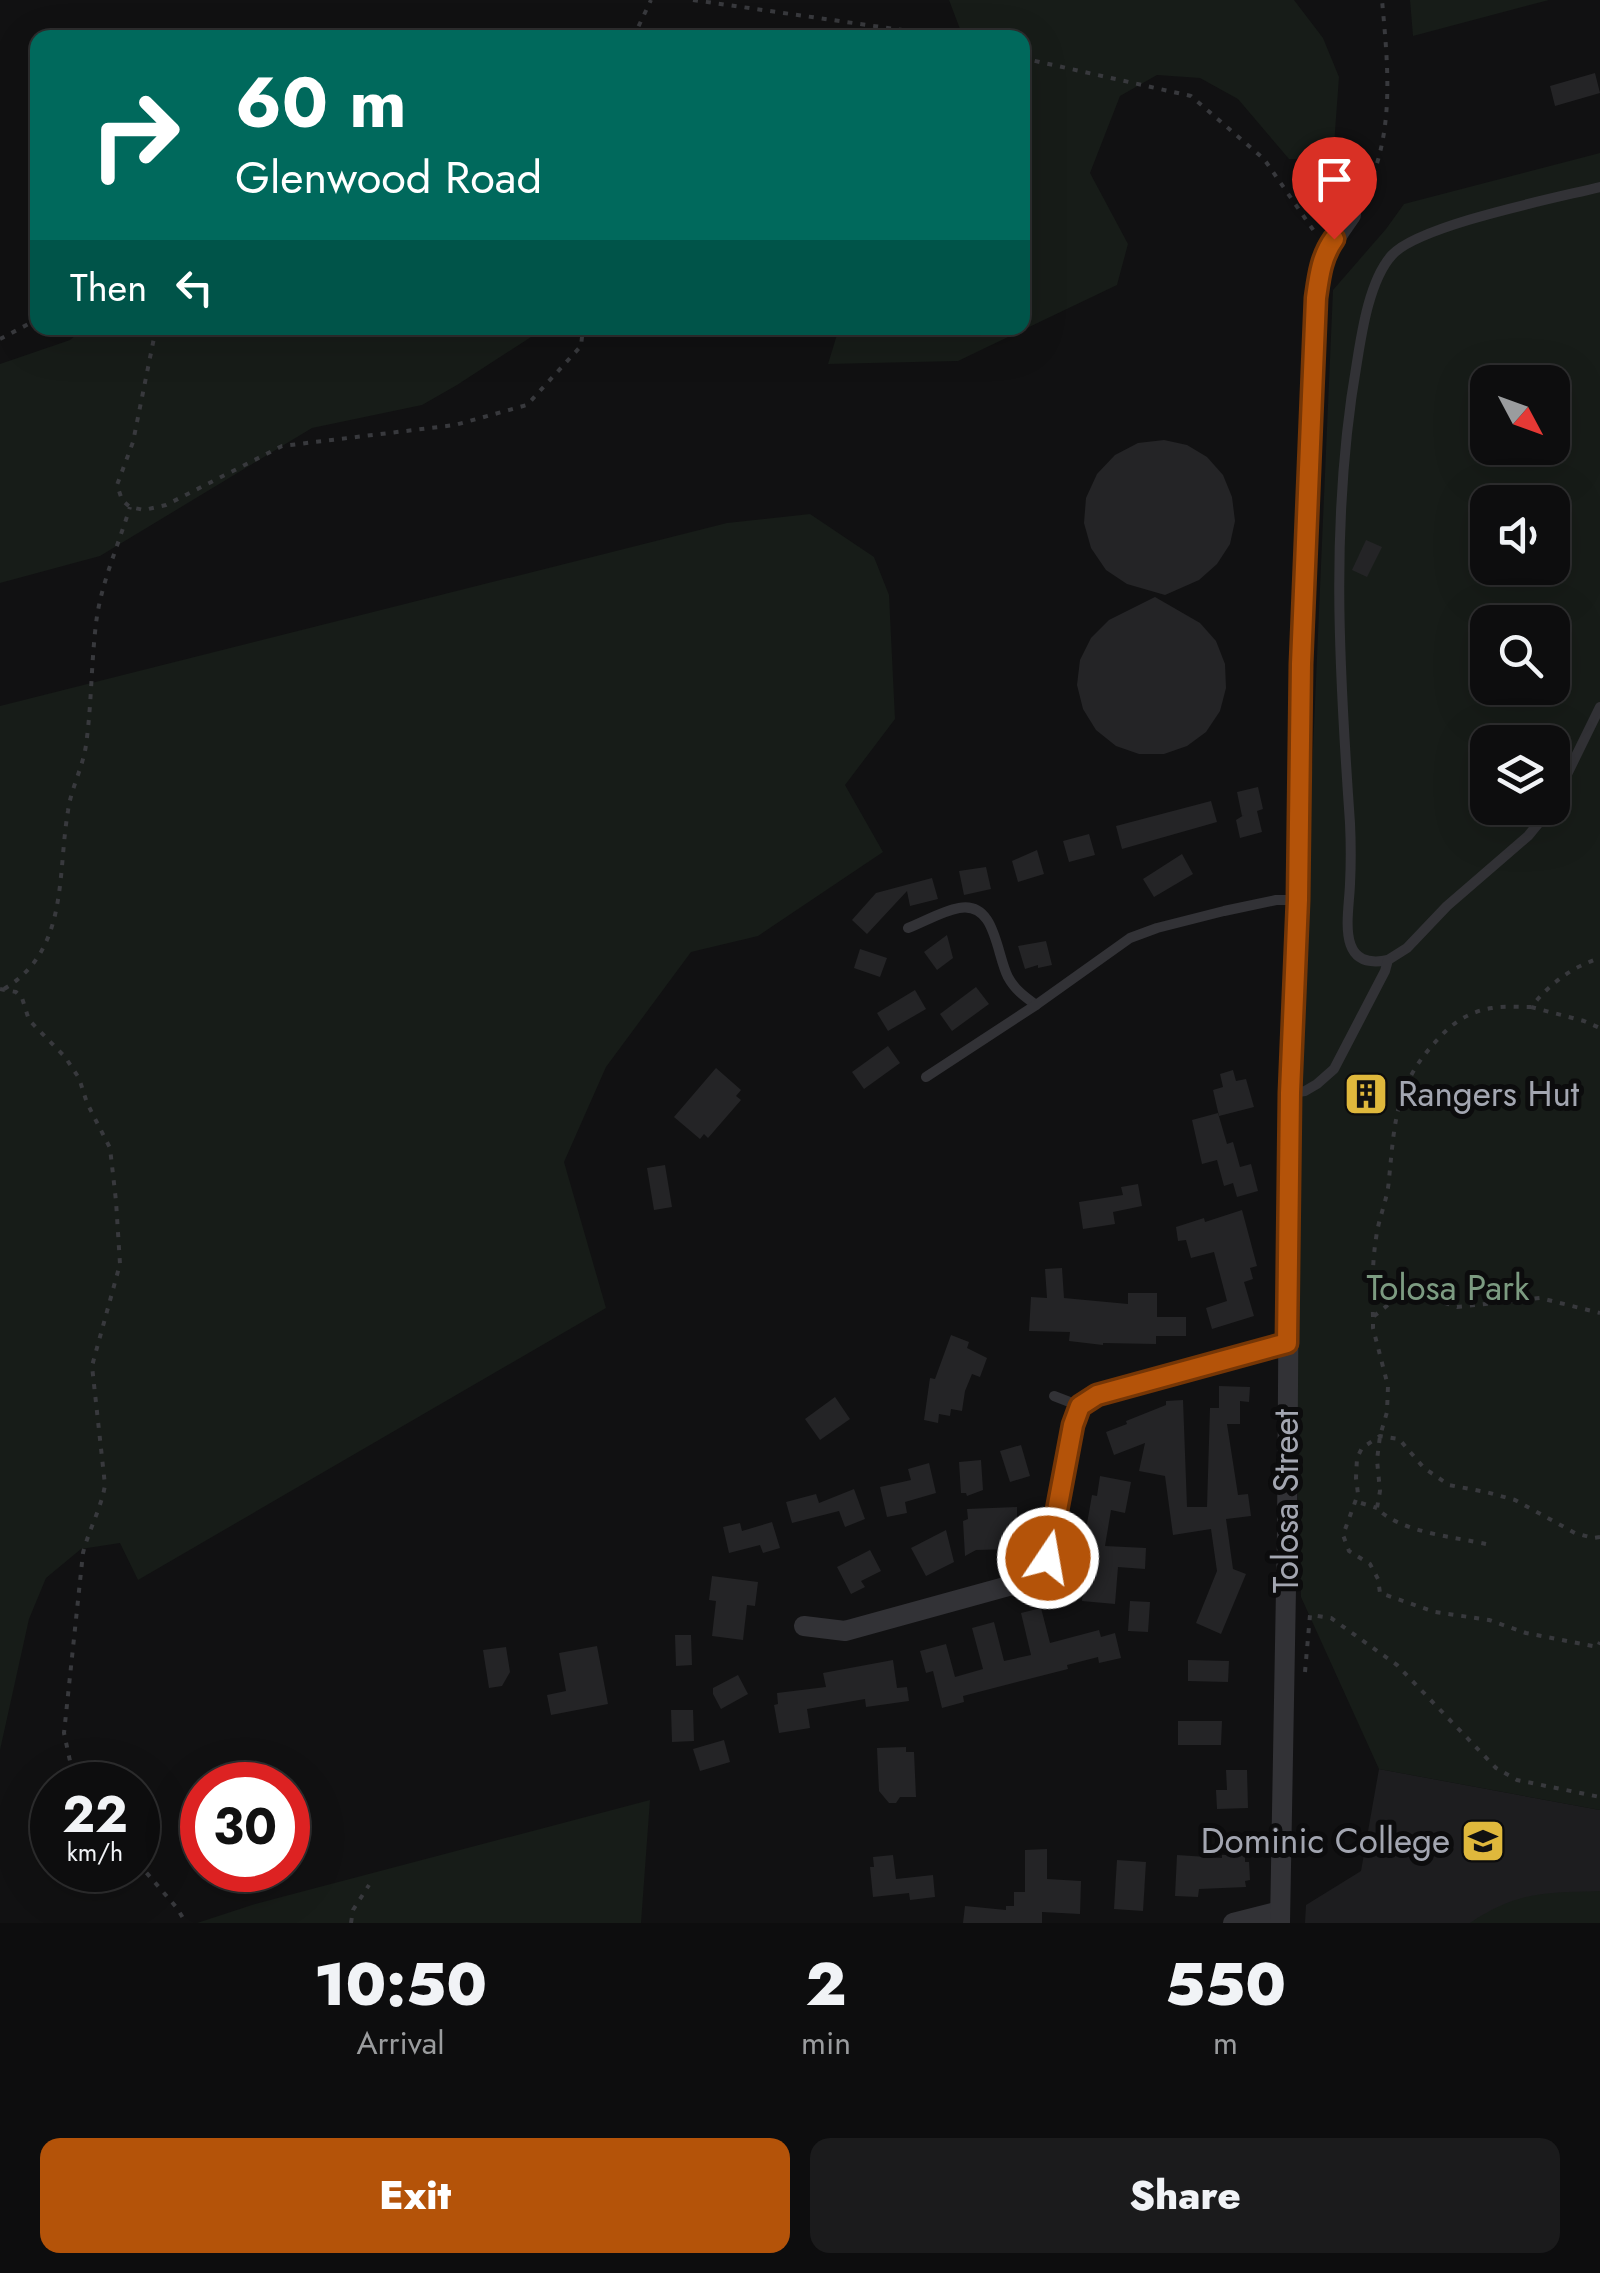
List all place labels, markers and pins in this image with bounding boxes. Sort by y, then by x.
pin [1292,137,1377,240]
place label: Rangers Hut [1398,1069,1580,1119]
building icon: Rangers Hut [1343,1071,1389,1117]
place label: Dominic College [1201,1816,1450,1866]
school or university icon: Dominic College [1460,1818,1506,1864]

